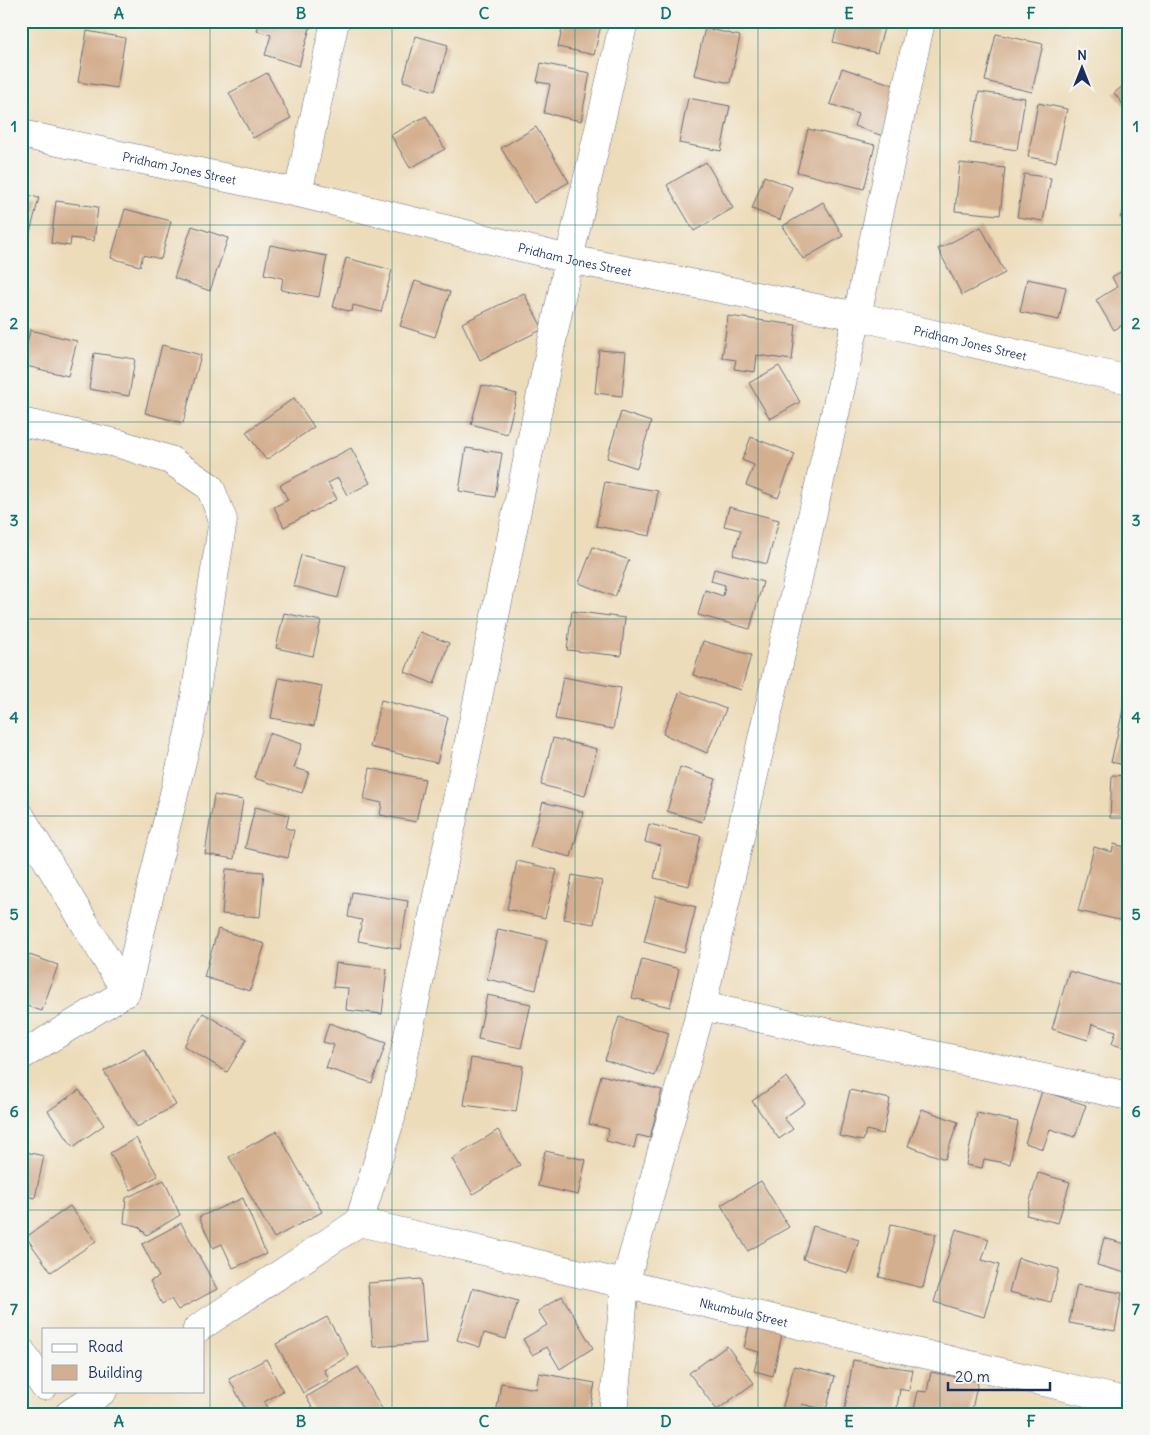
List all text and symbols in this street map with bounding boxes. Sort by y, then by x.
text: A [114,3,124,23]
text: B [296,3,307,23]
text: C [479,3,490,23]
text: D [660,3,672,23]
text: E [844,3,854,23]
text: F [1026,3,1036,23]
north arrow [1058,42,1108,92]
text: N [1077,46,1087,64]
text: 1 [11,116,17,136]
text: 1 [1133,116,1139,136]
street label: Pridham Jones Street [121,148,238,187]
street label: Pridham Jones Street [517,239,633,279]
text: 2 [10,313,19,333]
text: 2 [1132,313,1141,333]
street label: Pridham Jones Street [912,322,1028,363]
text: 3 [9,510,19,530]
text: 3 [1131,510,1141,530]
text: 4 [9,707,19,727]
text: 4 [1131,707,1141,727]
text: 5 [9,904,19,924]
text: 5 [1131,904,1141,924]
text: 6 [9,1101,19,1121]
text: 6 [1131,1101,1141,1121]
street label: Nkumbula Street [698,1294,789,1329]
text: 7 [10,1299,18,1319]
text: 7 [1132,1299,1140,1319]
legend [42,1328,205,1392]
text: Road [88,1337,123,1356]
scale bar [948,1360,1050,1392]
text: Building [88,1363,143,1382]
text: 20 m [955,1367,990,1386]
text: A [114,1411,124,1431]
text: B [296,1411,307,1431]
text: C [479,1411,490,1431]
text: D [660,1411,672,1431]
text: E [844,1411,854,1431]
text: F [1026,1411,1036,1431]

